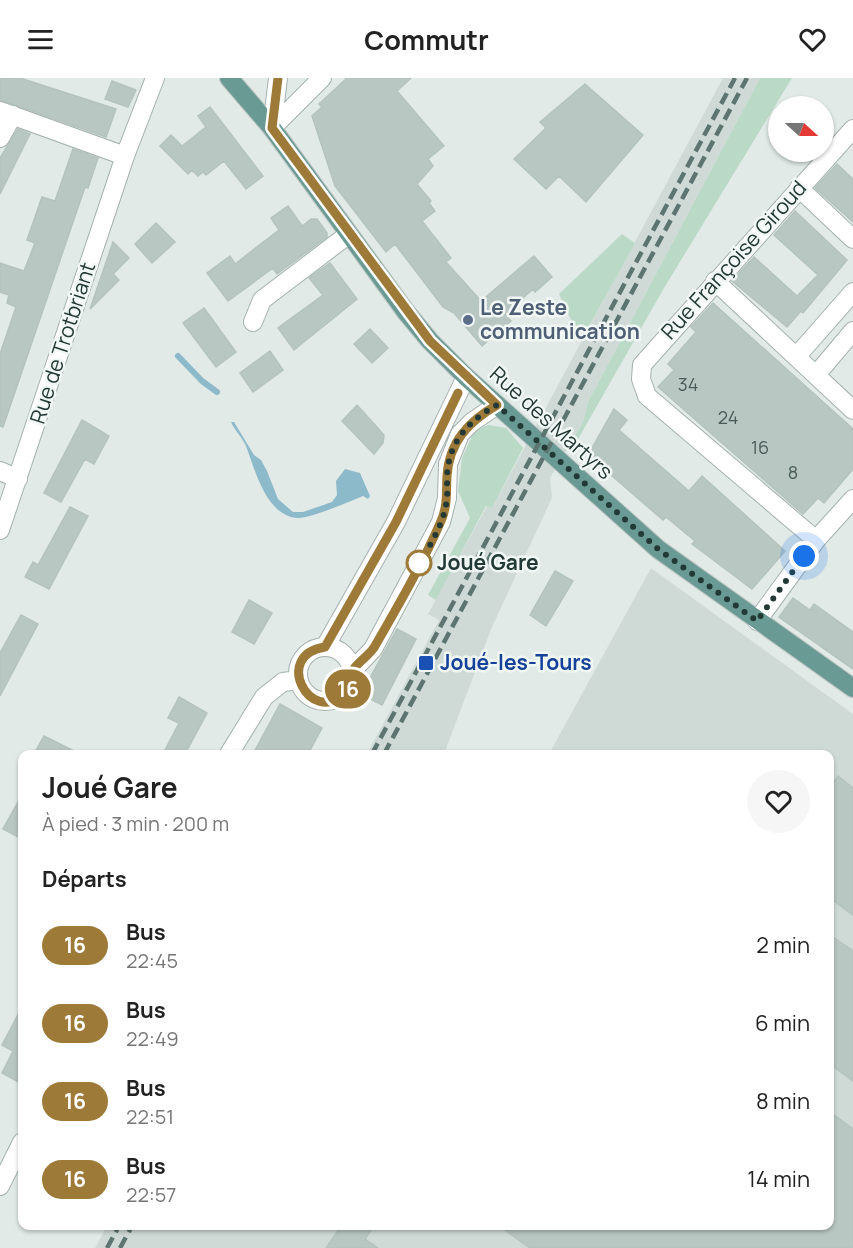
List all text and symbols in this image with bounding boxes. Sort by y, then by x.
text: Commutr [364,21,489,58]
icon: menu [24,23,57,56]
icon: heart [796,23,829,56]
north arrow [768,96,834,162]
map controls [768,96,834,162]
street label: Rue Françoise Giroud [654,174,812,345]
street label: Rue de Trotbriant [23,258,101,427]
place label: Le Zeste communication [480,293,640,345]
marker: Le Zeste communication [461,313,475,327]
street label: Rue des Martyrs [484,360,619,485]
house number: 34 [678,372,698,396]
house number: 24 [718,405,738,429]
house number: 16 [751,435,769,459]
house number: 8 [788,460,798,484]
your location [789,541,819,571]
place label: Joué Gare [437,548,539,576]
marker: Joué Gare [406,550,432,576]
place label: Joué-les-Tours [440,648,592,676]
marker: Joué-les-Tours [417,654,435,672]
line badge: 16 [321,670,375,708]
text: 16 [337,675,359,703]
text: Joué Gare [42,768,178,806]
button: heart [747,770,810,833]
text: À pied · 3 min · 200 m [42,810,229,837]
text: Départs [42,864,127,894]
text: Bus [126,917,166,947]
text: 2 min [756,930,810,960]
text: 16 [64,931,86,959]
text: 22:45 [126,947,178,974]
text: Bus [126,995,166,1025]
text: 6 min [755,1008,810,1038]
text: 16 [64,1009,86,1037]
text: 22:49 [126,1025,179,1052]
text: Bus [126,1073,166,1103]
text: 8 min [756,1086,810,1116]
text: 16 [64,1087,86,1115]
text: 22:51 [126,1103,174,1130]
text: Bus [126,1151,166,1181]
text: 14 min [747,1164,810,1194]
text: 16 [64,1165,86,1193]
text: 22:57 [126,1181,176,1208]

